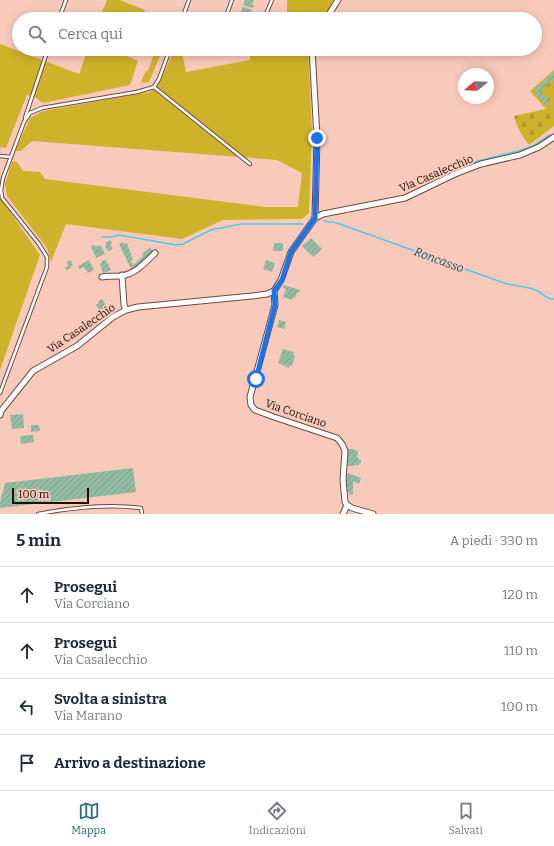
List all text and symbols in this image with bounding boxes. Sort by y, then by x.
search box [12,12,542,56]
icon: search [26,23,48,45]
text: Cerca qui [58,25,123,43]
north arrow [458,68,494,104]
route end [308,129,326,147]
street label: Via Casalecchio [397,152,475,195]
water label: Roncasso [412,245,466,276]
street label: Via Casalecchio [45,301,118,356]
route start [247,370,265,388]
street label: Via Corciano [263,397,328,430]
scale bar [12,486,89,505]
text: 100 m [18,488,49,501]
text: 5 min [16,530,61,551]
text: A piedi · 330 m [450,533,538,548]
text: Prosegui [54,578,117,596]
icon: ahead [16,584,38,606]
text: 120 m [502,587,538,602]
text: Via Corciano [54,596,130,611]
text: Prosegui [54,634,117,652]
icon: ahead [16,640,38,662]
text: 110 m [504,643,538,658]
text: Via Casalecchio [54,652,148,667]
text: Svolta a sinistra [54,690,167,708]
icon: left [16,696,38,718]
text: 100 m [501,699,538,714]
text: Via Marano [54,708,122,723]
icon: arrive [16,752,38,774]
text: Arrivo a destinazione [54,754,206,772]
tab: Mappa [71,800,106,837]
tab: Indicazioni [249,800,306,837]
tab: Salvati [448,800,483,837]

